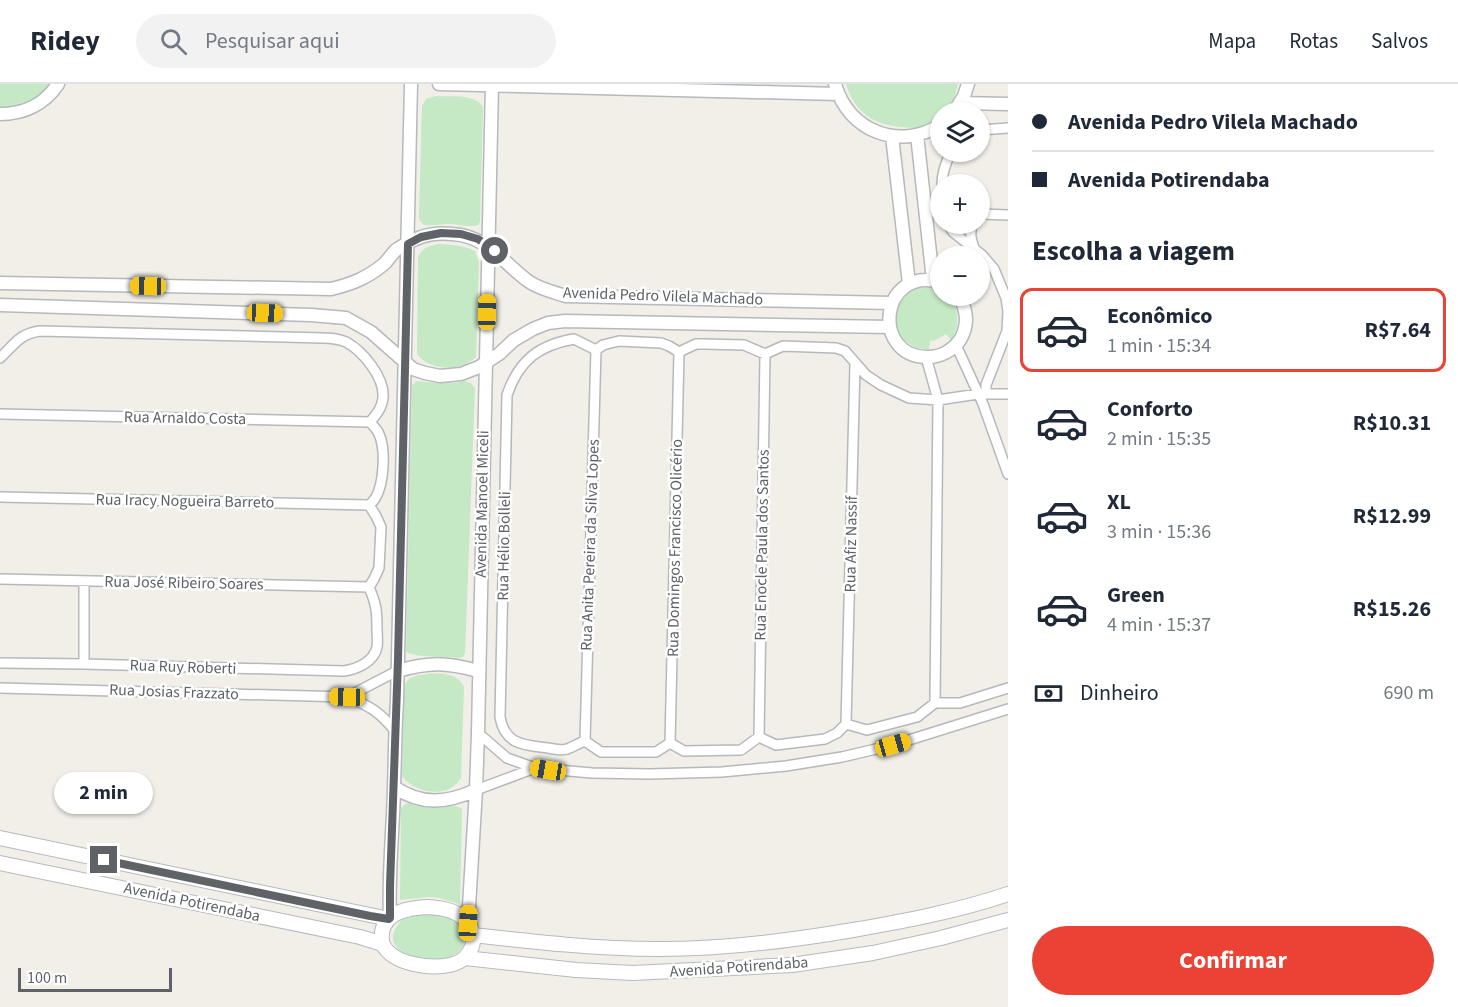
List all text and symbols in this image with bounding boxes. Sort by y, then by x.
search box [136,14,556,68]
text: Ridey [30,21,100,61]
icon: search [157,25,190,58]
text: Pesquisar aqui [205,25,340,57]
text: Mapa [1208,26,1256,56]
text: Rotas [1289,26,1338,56]
text: Salvos [1371,26,1428,56]
map controls [930,102,990,306]
button: layers [930,102,990,162]
text: Avenida Pedro Vilela Machado [1068,106,1358,138]
text: Avenida Potirendaba [1068,164,1270,196]
button: + [930,174,990,234]
text: Escolha a viagem [1032,232,1235,271]
route start [481,237,508,264]
button: − [930,246,990,306]
car [130,277,166,295]
street label: Avenida Pedro Vilela Machado [562,282,764,310]
car [478,294,496,330]
text: Econômico [1107,300,1212,332]
car [247,303,283,323]
icon: car [1035,303,1089,357]
text: R$7.64 [1364,314,1431,346]
text: 1 min · 15:34 [1107,332,1211,360]
text: Conforto [1107,393,1193,425]
icon: car [1035,396,1089,450]
street label: Rua Arnaldo Costa [124,406,246,430]
text: R$10.31 [1353,407,1431,439]
text: 2 min · 15:35 [1107,425,1211,453]
street label: Avenida Manoel Miceli [470,430,494,578]
street label: Rua Anita Pereira da Silva Lopes [575,438,605,651]
street label: Rua Domingos Francisco Olicério [662,439,688,657]
street label: Rua Enocle Paula dos Santos [749,449,775,641]
text: XL [1107,486,1131,518]
street label: Rua Iracy Nogueira Barreto [95,488,275,514]
icon: car [1035,489,1089,543]
street label: Rua Hélio Bolleli [492,491,516,601]
street label: Rua Afiz Nassif [839,494,863,593]
text: R$12.99 [1353,500,1431,532]
text: 3 min · 15:36 [1107,518,1211,546]
street label: Rua José Ribeiro Soares [104,571,264,595]
text: Green [1107,579,1165,611]
icon: car [1035,582,1089,636]
text: R$15.26 [1353,593,1431,625]
text: 4 min · 15:37 [1107,611,1211,639]
street label: Rua Ruy Roberti [129,654,237,680]
icon: cash [1032,677,1065,710]
text: Dinheiro [1080,677,1159,709]
street label: Rua Josias Frazzato [109,679,239,705]
text: 690 m [1384,679,1434,707]
car [329,688,365,706]
car [873,731,913,759]
car [529,758,567,782]
callout: 2 min [54,773,154,815]
text: 2 min [79,779,128,807]
route end [90,846,117,873]
street label: Avenida Potirendaba [122,877,262,927]
car [458,905,478,941]
button: Confirmar [1032,926,1434,995]
street label: Avenida Potirendaba [669,951,809,983]
scale bar [18,965,172,992]
text: 100 m [27,967,67,989]

